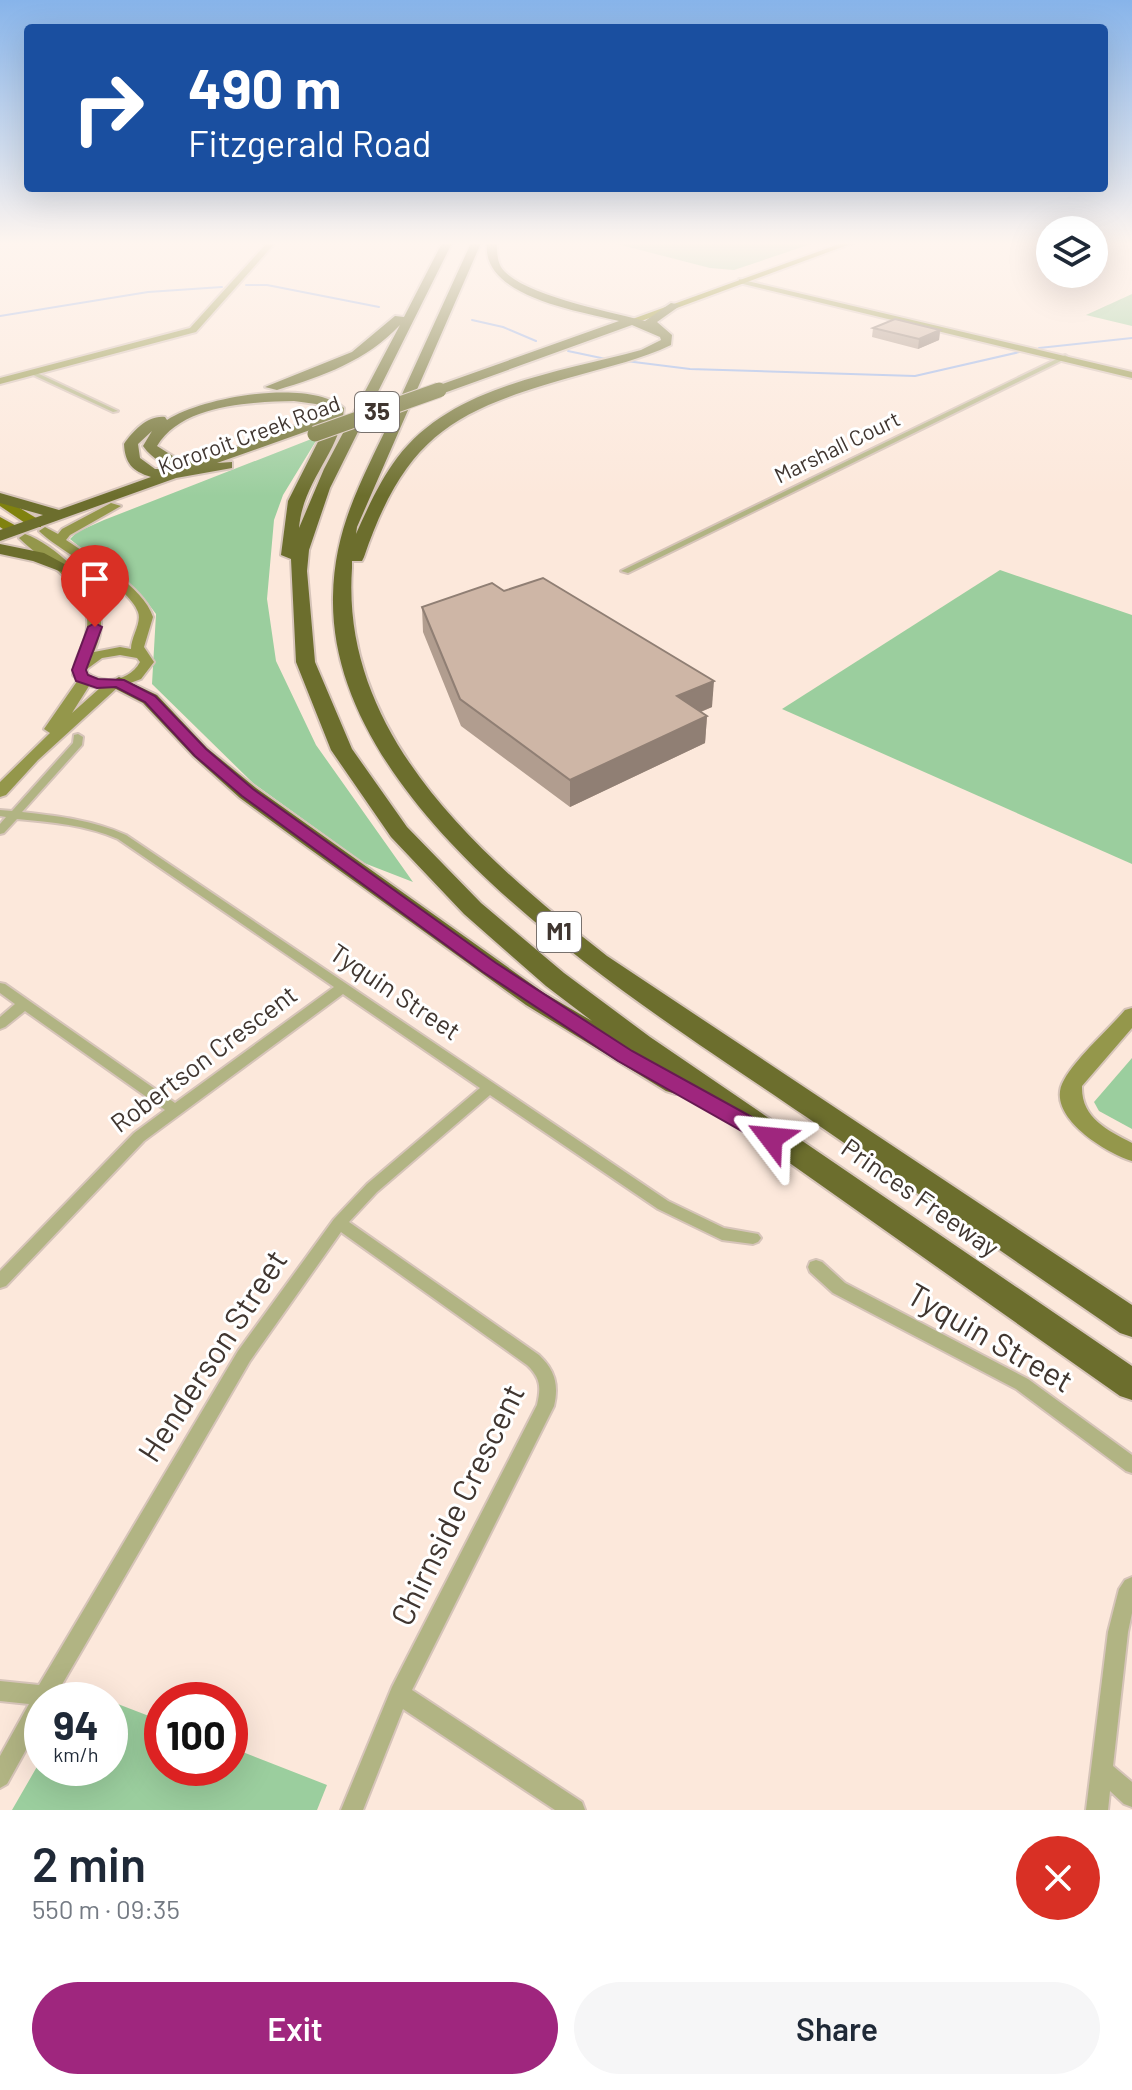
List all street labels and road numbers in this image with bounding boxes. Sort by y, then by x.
street label: Kororoit Creek Road [154,389,343,479]
road number: 35 [355,392,399,432]
street label: Marshall Court [769,404,904,488]
road number: M1 [537,912,581,952]
street label: Tyquin Street [325,936,467,1046]
street label: Robertson Crescent [104,978,302,1138]
street label: Princes Freeway [836,1131,1005,1262]
street label: Henderson Street [129,1242,294,1468]
street label: Tyquin Street [901,1274,1081,1399]
street label: Chirnside Crescent [381,1377,531,1631]

